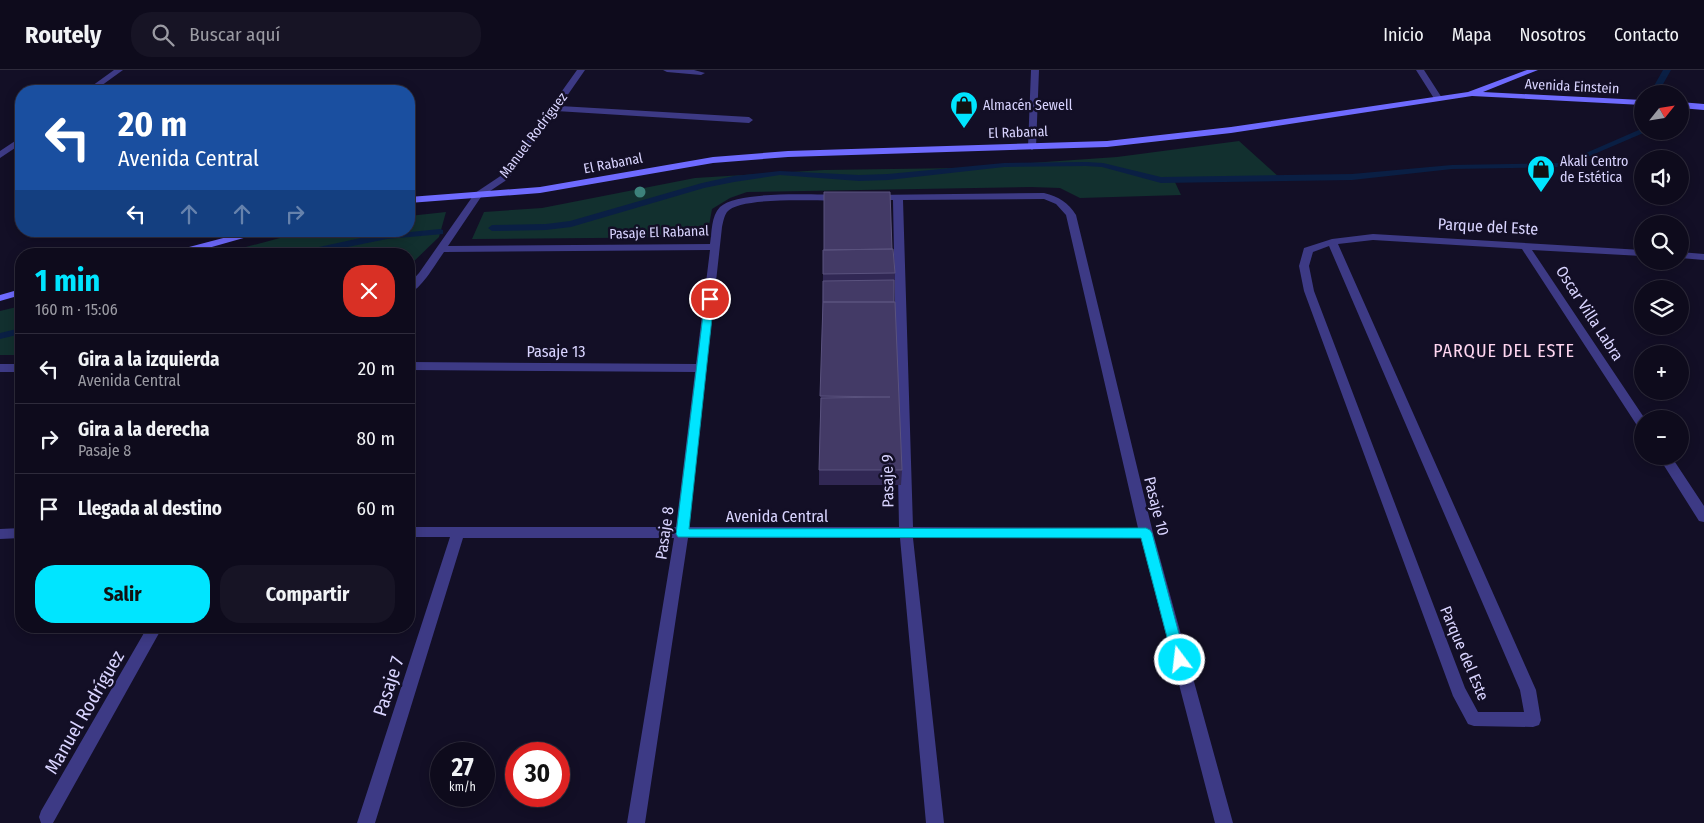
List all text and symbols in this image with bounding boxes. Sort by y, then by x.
search box [131,12,481,57]
text: Routely [25,21,101,49]
icon: search [149,21,177,49]
text: Buscar aquí [189,23,280,46]
text: Inicio [1383,24,1424,46]
text: Mapa [1452,24,1492,46]
text: Nosotros [1520,24,1586,46]
text: Contacto [1614,24,1679,46]
street label: Avenida Einstein [1524,76,1620,97]
north arrow [1634,85,1689,140]
map controls [1634,85,1689,465]
street label: Manuel Rodríguez [496,89,571,181]
shop icon: Almacén Sewell [949,90,979,129]
place label: Almacén Sewell [983,97,1073,114]
text: 20 m [118,103,187,145]
icon: left [35,105,100,170]
street label: El Rabanal [988,123,1048,142]
text: Avenida Central [118,145,259,172]
street label: El Rabanal [582,149,644,178]
button: sound [1634,150,1689,205]
place label: Akali Centro de Estética [1560,153,1628,186]
shop icon: Akali Centro de Estética [1526,154,1556,193]
icon: left [122,200,150,228]
icon: ahead [175,200,203,228]
icon: ahead [228,200,256,228]
icon: right [281,200,309,228]
street label: Parque del Este [1437,214,1539,239]
button: search [1634,215,1689,270]
street label: Pasaje El Rabanal [609,222,709,243]
street label: Oscar Villa Labra [1552,262,1627,364]
text: 1 min [35,263,100,299]
button: close [343,265,395,317]
pin [689,278,731,320]
button: layers [1634,280,1689,335]
icon: arrive [696,285,724,313]
text: 160 m · 15:06 [35,300,118,319]
district label: PARQUE DEL ESTE [1433,340,1575,362]
street label: Pasaje 13 [527,342,585,361]
button: + [1634,345,1689,400]
text: Gira a la izquierda [78,348,220,371]
icon: left [35,355,63,383]
text: 20 m [358,357,395,380]
text: Avenida Central [78,371,180,390]
button: − [1634,410,1689,465]
text: Gira a la derecha [78,418,210,441]
icon: right [35,425,63,453]
text: 80 m [357,427,395,450]
text: Pasaje 8 [78,441,131,460]
street label: Pasaje 9 [878,454,897,508]
street label: Pasaje 10 [1140,475,1173,537]
icon: arrive [35,495,63,523]
text: Llegada al destino [78,497,222,520]
text: 60 m [357,497,395,520]
street label: Pasaje 8 [651,505,678,561]
street label: Avenida Central [726,507,828,526]
button: Salir [35,565,210,623]
button: Compartir [220,565,395,623]
street label: Parque del Este [1436,603,1493,703]
position arrow [1153,633,1205,685]
street label: Manuel Rodríguez [40,646,129,778]
street label: Pasaje 7 [368,653,409,719]
speed limit sign: 30 [505,742,570,807]
text: 27 [451,753,474,783]
text: km/h [449,780,476,794]

